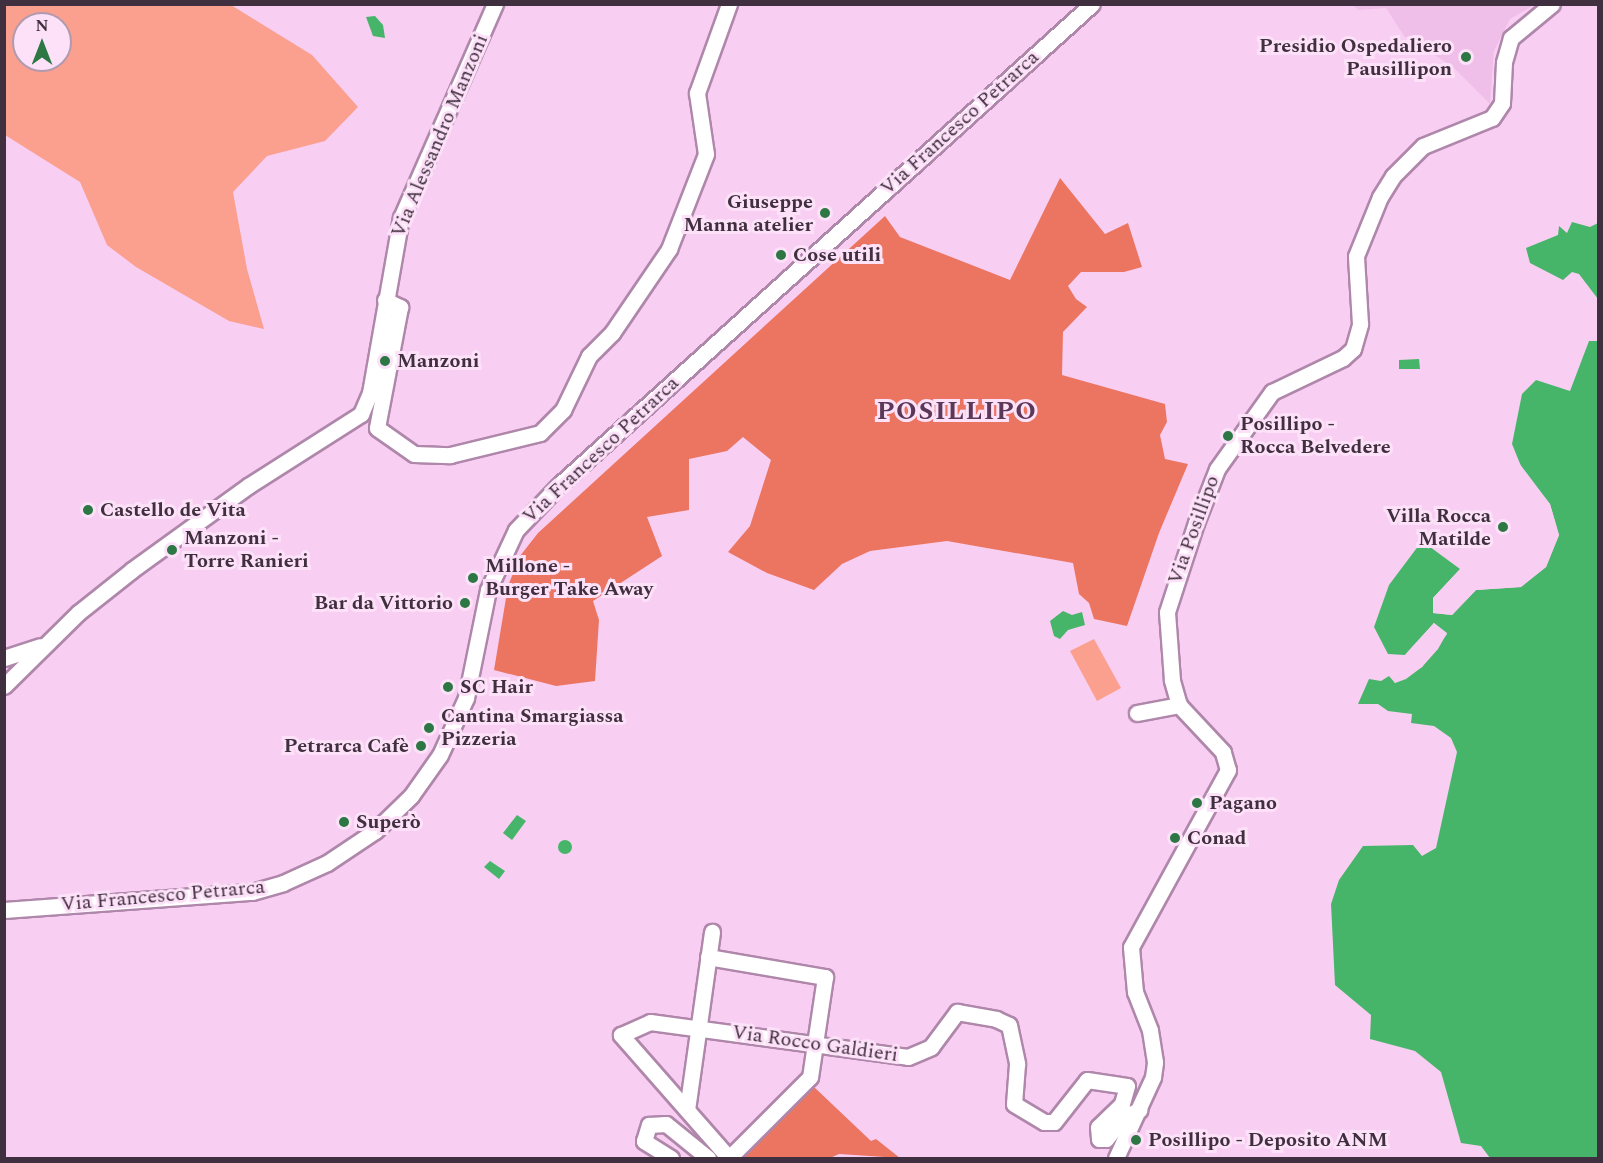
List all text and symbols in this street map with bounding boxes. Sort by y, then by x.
north arrow [12,12,72,72]
text: N [35,14,49,38]
street label: Via Alessandro Manzoni [386,31,494,241]
place label: Presidio Ospedaliero Pausillipon [1259,34,1452,81]
street label: Via Francesco Petrarca [876,46,1044,200]
marker: Presidio Ospedaliero Pausillipon [1457,48,1475,66]
place label: Giuseppe Manna atelier [683,190,813,237]
marker: Giuseppe Manna atelier [818,206,832,220]
place label: Cose utili [793,243,881,267]
marker: Cose utili [774,248,788,262]
place label: Manzoni [397,349,479,373]
marker: Manzoni [378,354,392,368]
street label: Via Francesco Petrarca [518,371,684,529]
district label: POSILLIPO [877,396,1037,428]
place label: Posillipo - Rocca Belvedere [1240,412,1391,459]
marker: Posillipo - Rocca Belvedere [1221,429,1235,443]
street label: Via Posillipo [1163,472,1225,588]
place label: Castello de Vita [100,498,246,522]
marker: Castello de Vita [81,503,95,517]
place label: Villa Rocca Matilde [1386,504,1491,551]
marker: Villa Rocca Matilde [1496,520,1510,534]
place label: Manzoni - Torre Ranieri [184,526,309,573]
marker: Manzoni - Torre Ranieri [165,543,179,557]
place label: Millone - Burger Take Away [485,554,653,601]
marker: Millone - Burger Take Away [466,571,480,585]
place label: Bar da Vittorio [314,591,453,615]
marker: Bar da Vittorio [458,596,472,610]
place label: SC Hair [460,675,533,699]
marker: SC Hair [441,680,455,694]
place label: Cantina Smargiassa Pizzeria [441,704,623,751]
marker: Cantina Smargiassa Pizzeria [422,721,436,735]
place label: Petrarca Cafè [284,734,409,758]
marker: Petrarca Cafè [414,739,428,753]
place label: Pagano [1209,791,1277,815]
marker: Pagano [1190,796,1204,810]
place label: Superò [356,810,421,834]
marker: Superò [337,815,351,829]
place label: Conad [1187,826,1246,850]
marker: Conad [1168,831,1182,845]
street label: Via Francesco Petrarca [60,875,266,917]
street label: Via Rocco Galdieri [731,1020,899,1068]
place label: Posillipo - Deposito ANM [1148,1128,1388,1152]
marker: Posillipo - Deposito ANM [1129,1133,1143,1147]

